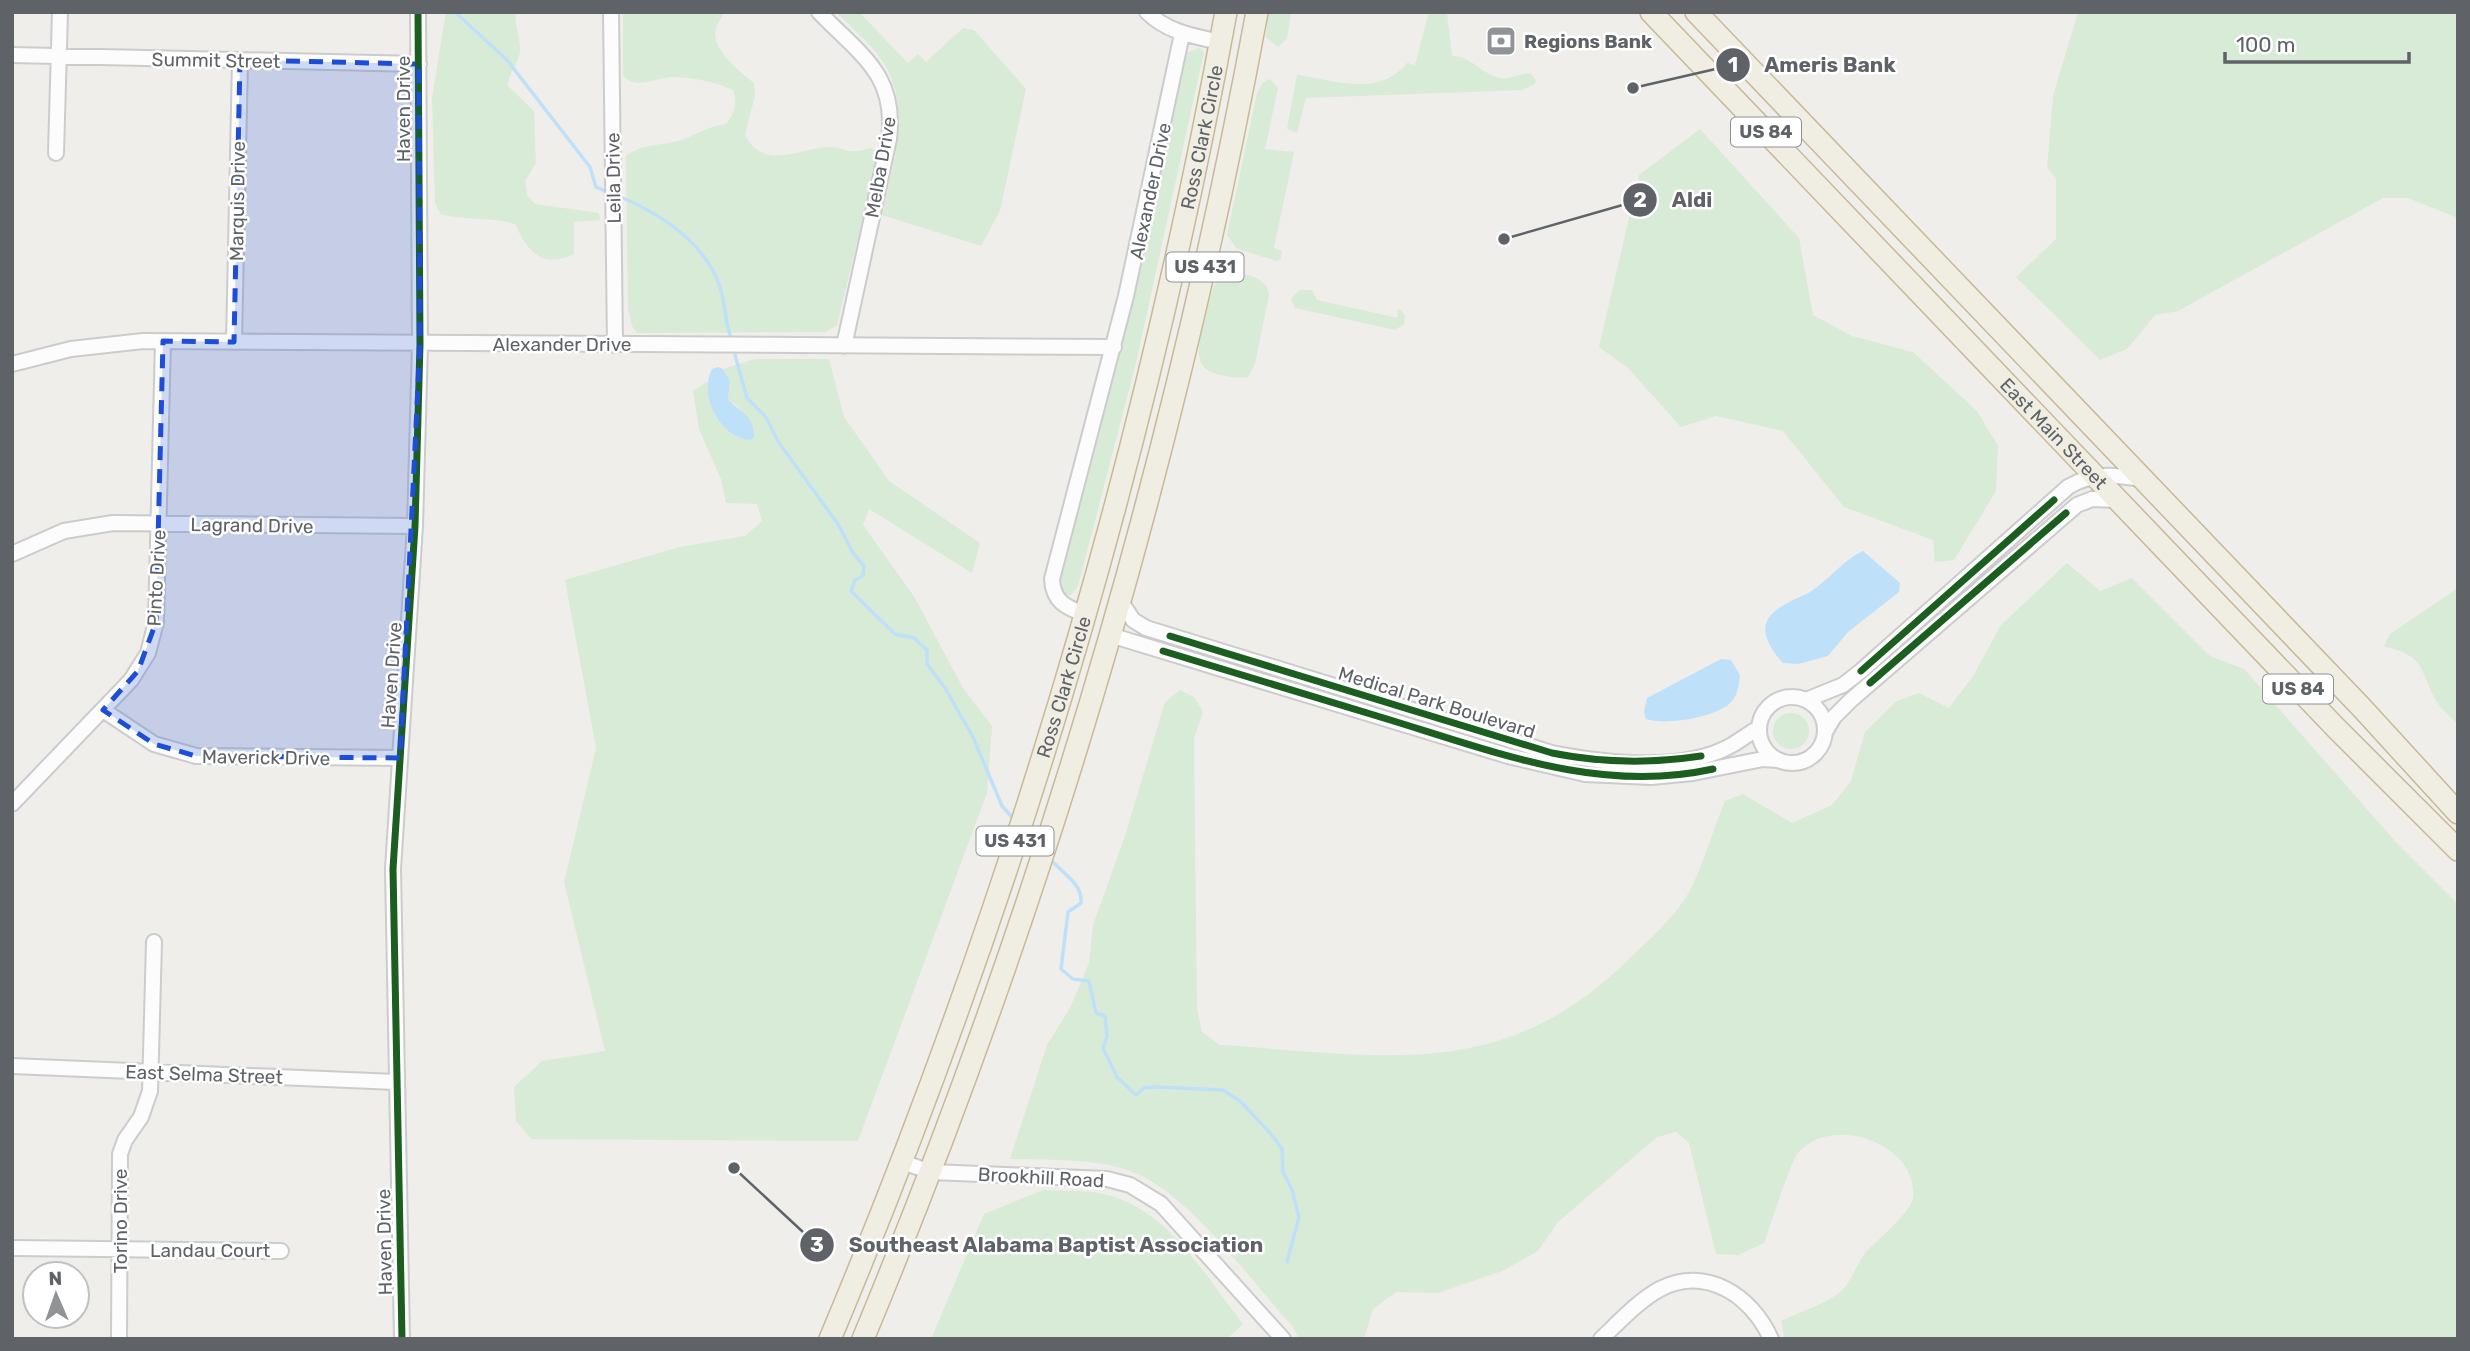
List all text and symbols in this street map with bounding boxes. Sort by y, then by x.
scale bar [2225,21,2409,65]
bank icon: Regions Bank [1484,24,1518,58]
place label: Regions Bank [1524,30,1652,53]
text: 100 m [2236,32,2295,57]
callout: Ameris Bank [1715,44,1910,86]
street label: Summit Street [151,48,281,73]
text: 1 [1728,52,1738,77]
text: Ameris Bank [1764,52,1896,77]
street label: Haven Drive [392,56,415,162]
street label: Ross Clark Circle [1176,63,1228,212]
street label: Melba Drive [860,115,901,220]
road number: US 84 [1731,118,1801,146]
street label: Alexander Drive [1125,121,1176,261]
street label: Leila Drive [601,132,626,224]
street label: Marquis Drive [225,141,250,261]
callout: Aldi [1623,179,1726,221]
text: 2 [1633,187,1647,212]
text: Aldi [1672,187,1712,212]
road number: US 431 [1166,253,1244,282]
street label: Alexander Drive [492,333,632,356]
street label: East Main Street [1995,373,2113,494]
street label: Lagrand Drive [190,513,314,538]
street label: Pinto Drive [142,529,171,627]
street label: Ross Clark Circle [1032,614,1096,761]
street label: Haven Drive [376,621,407,729]
street label: Medical Park Boulevard [1336,662,1538,743]
road number: US 84 [2263,674,2333,704]
street label: Maverick Drive [202,745,330,770]
road number: US 431 [976,826,1054,856]
street label: East Selma Street [125,1060,284,1089]
street label: Brookhill Road [977,1163,1105,1192]
street label: Torino Drive [109,1169,132,1273]
street label: Haven Drive [372,1189,397,1295]
callout: Southeast Alabama Baptist Association [800,1224,1278,1266]
text: 3 [810,1232,824,1257]
text: Southeast Alabama Baptist Association [849,1232,1263,1257]
street label: Landau Court [150,1239,271,1262]
north arrow [21,1260,91,1330]
text: N [48,1267,63,1290]

